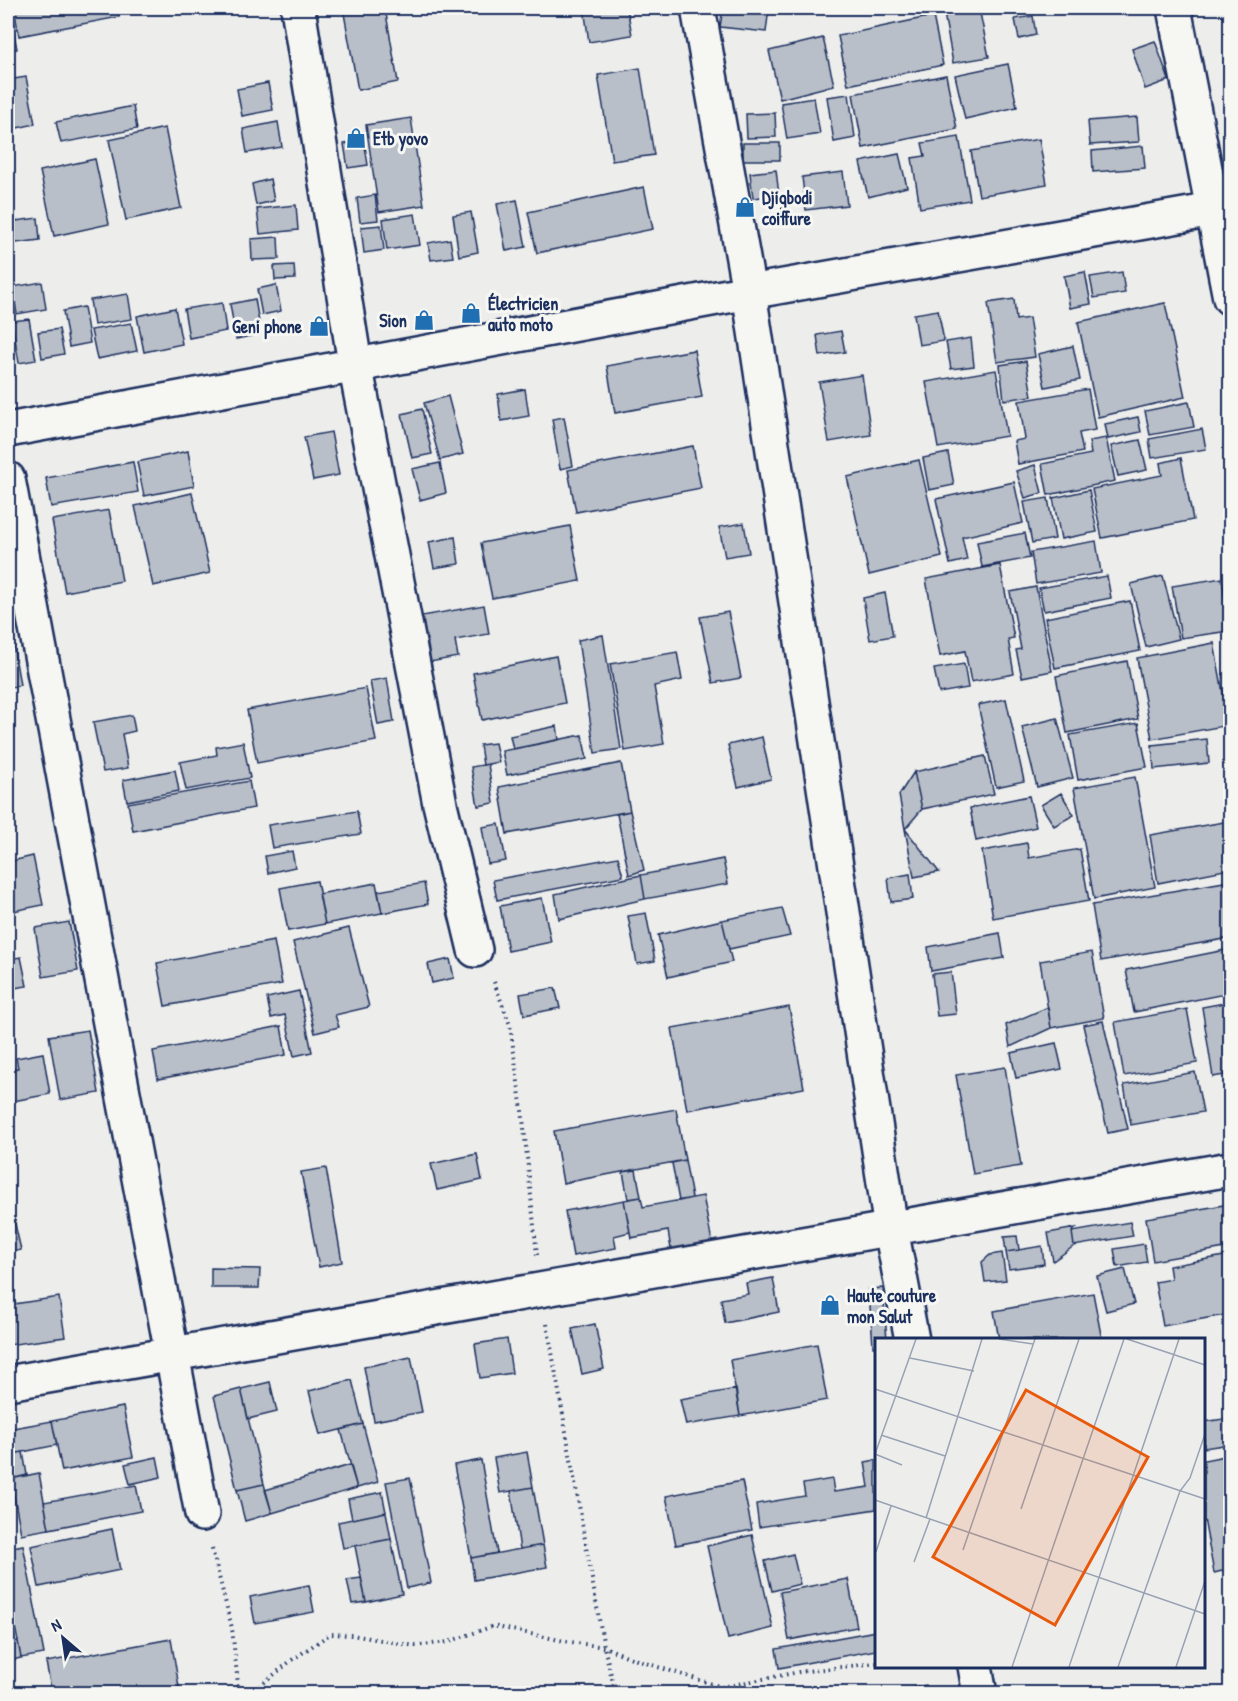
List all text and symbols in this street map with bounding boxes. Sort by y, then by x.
shop icon: Etb yovo [344,126,368,150]
place label: Etb yovo [373,126,429,152]
place label: Djigbodi coiffure [762,185,813,231]
shop icon: Djigbodi coiffure [733,195,757,219]
place label: Électricien auto moto [488,291,558,337]
shop icon: Électricien auto moto [459,301,483,325]
place label: Sion [379,308,407,333]
shop icon: Sion [412,308,436,332]
place label: Geni phone [232,314,303,340]
shop icon: Geni phone [307,314,331,338]
place label: Haute couture mon Salut [847,1283,937,1329]
shop icon: Haute couture mon Salut [818,1293,842,1317]
inset map [875,1338,1205,1668]
north arrow [33,1608,93,1668]
text: N [47,1613,65,1637]

